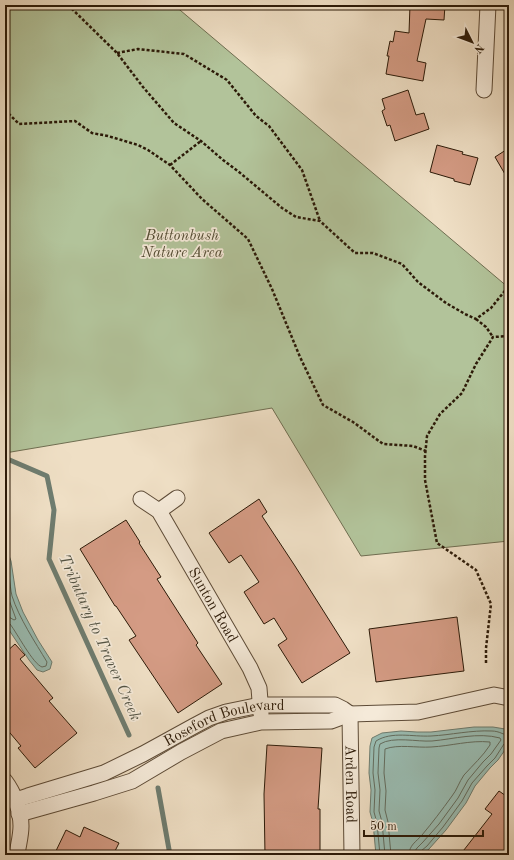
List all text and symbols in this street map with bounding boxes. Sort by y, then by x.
north arrow [452,22,492,62]
text: N [471,41,485,55]
park label: Buttonbush Nature Area [140,229,223,261]
water label: Tributary to Traver Creek [55,552,143,724]
street label: Sunton Road [185,565,240,646]
street label: Roseford Boulevard [162,698,285,750]
street label: Arden Road [341,745,358,823]
scale bar [364,812,483,838]
text: 50 m [370,820,397,833]

